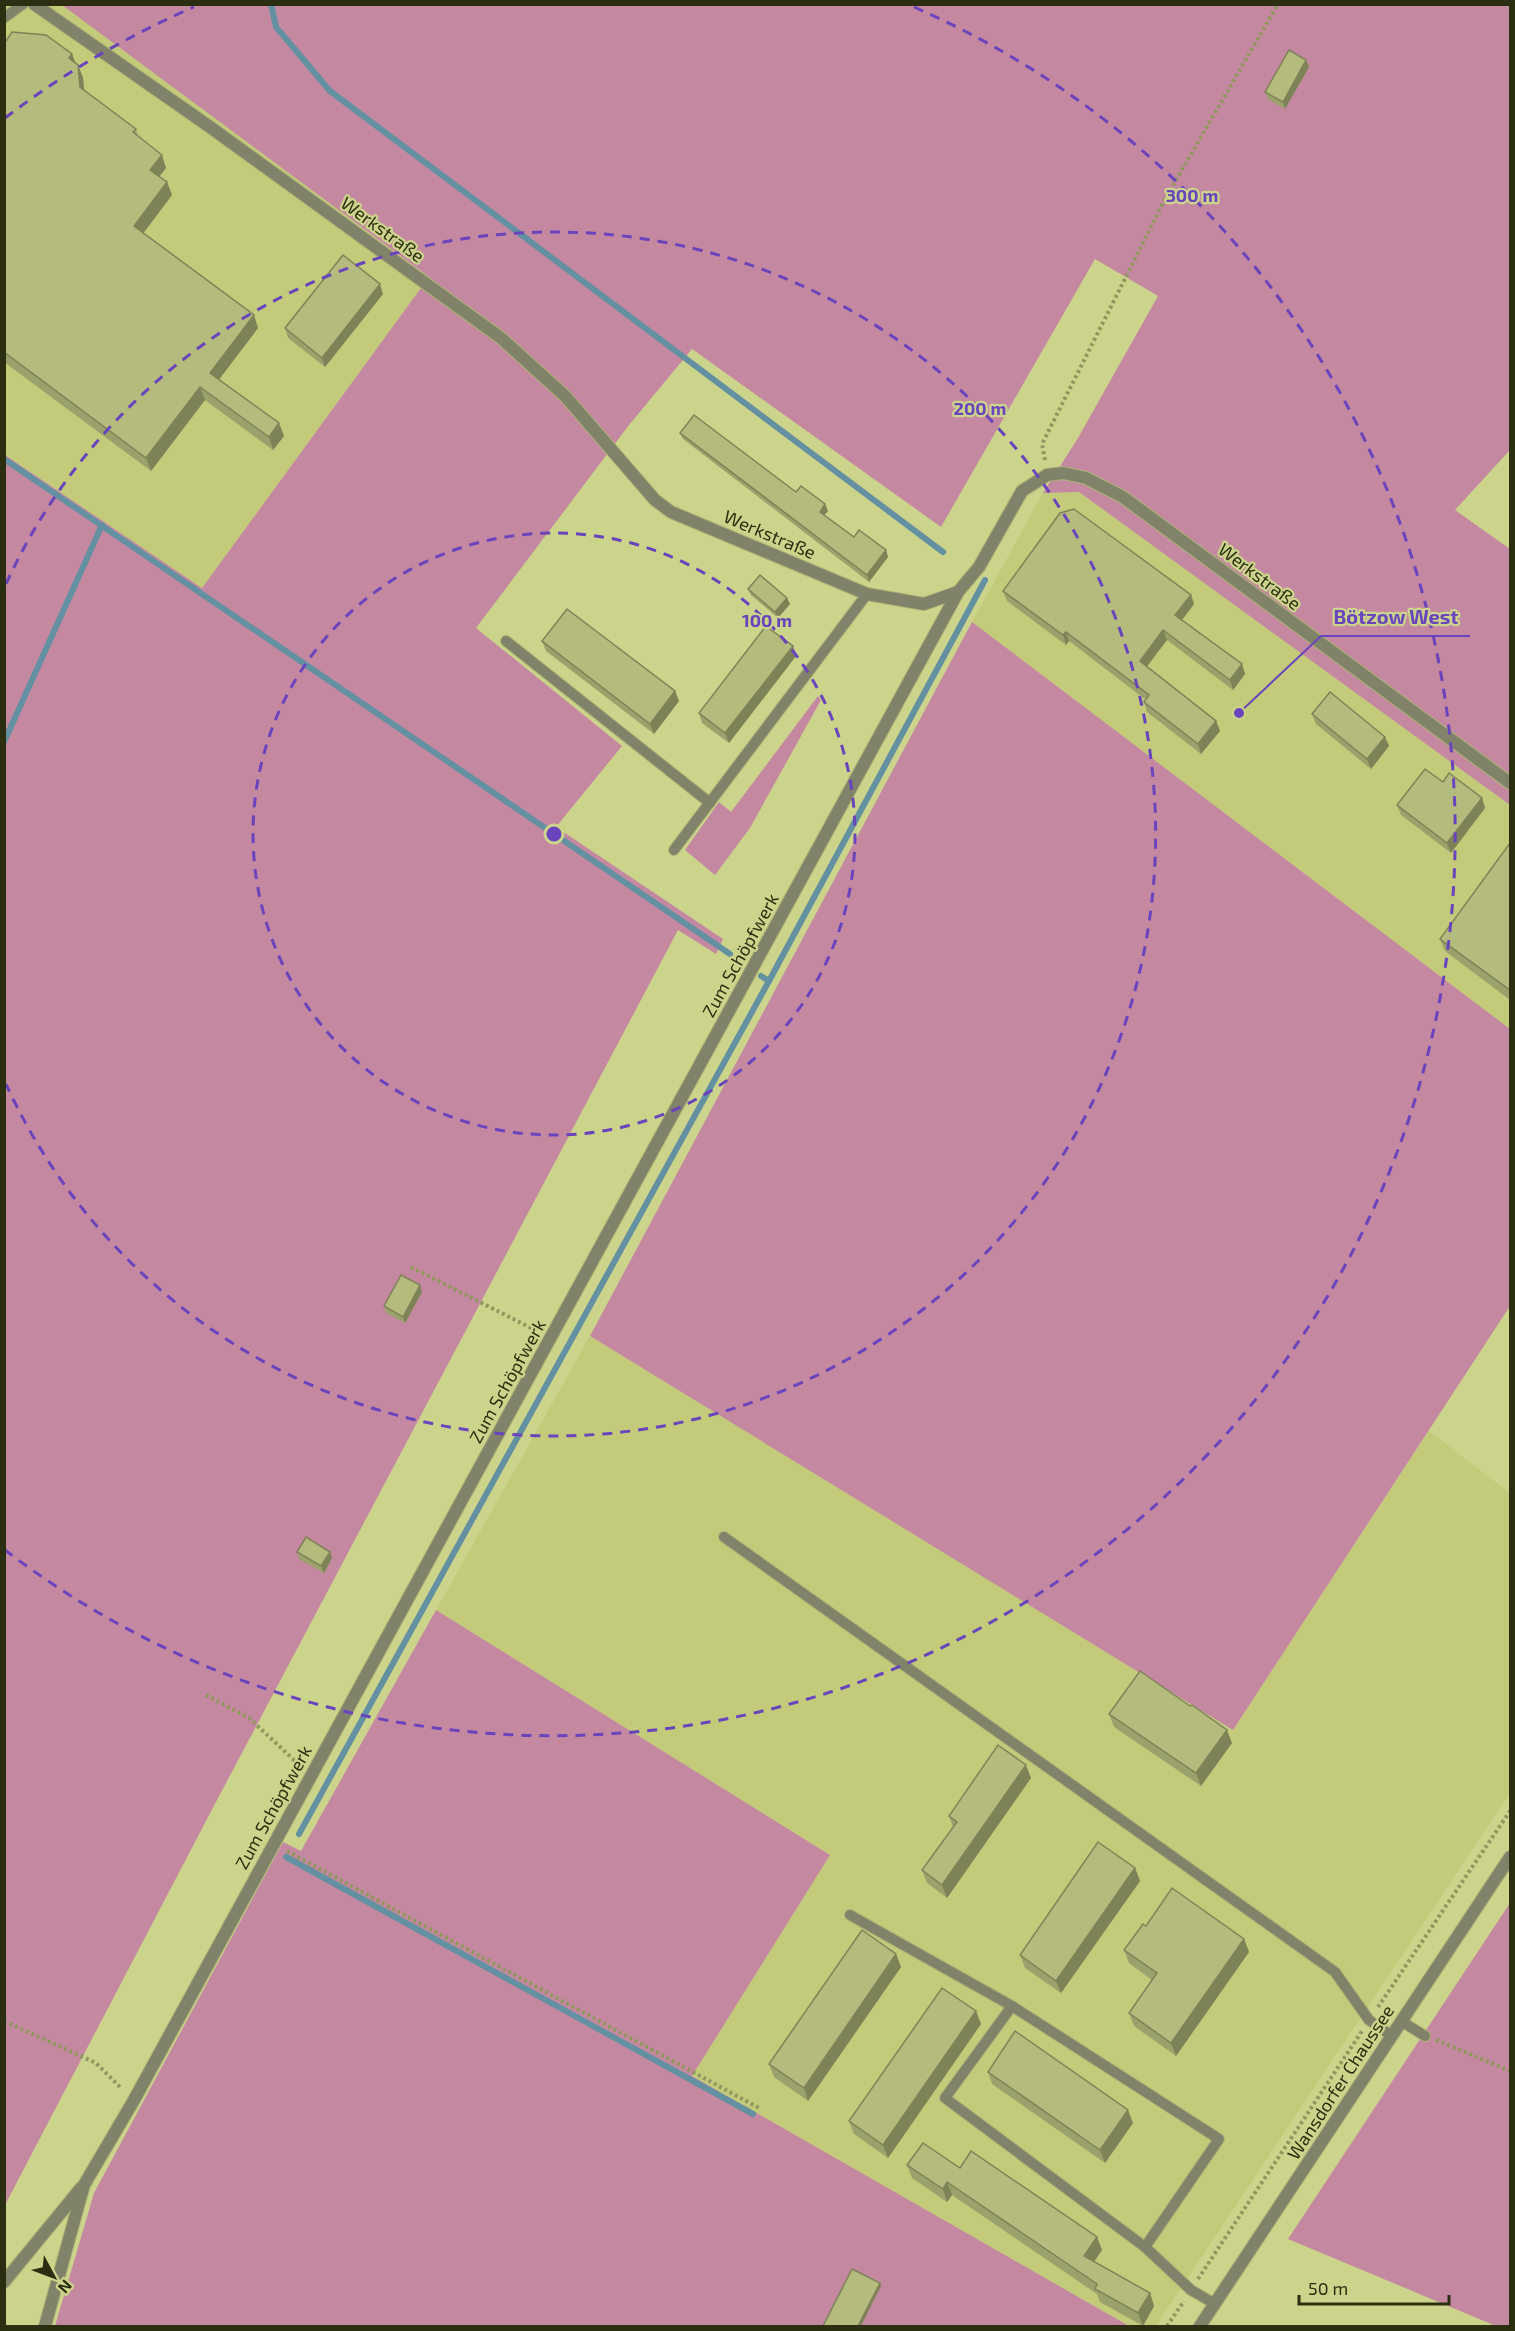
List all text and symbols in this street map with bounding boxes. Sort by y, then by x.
text: 300 m [1166,184,1218,206]
street label: Werkstraße [337,191,429,267]
text: 200 m [954,397,1006,419]
street label: Werkstraße [721,505,819,563]
street label: Werkstraße [1214,538,1306,614]
callout: Bötzow West [1321,598,1470,636]
text: Bötzow West [1333,604,1459,628]
text: 100 m [742,609,792,631]
centre of rings [544,824,564,844]
street label: Zum Schöpfwerk [697,889,783,1021]
street label: Zum Schöpfwerk [464,1315,550,1447]
street label: Zum Schöpfwerk [230,1741,316,1873]
street label: Wansdorfer Chaussee [1282,2001,1398,2163]
north arrow [24,2247,84,2307]
scale bar [1299,2268,1449,2306]
text: N [55,2277,77,2298]
text: 50 m [1308,2277,1348,2299]

